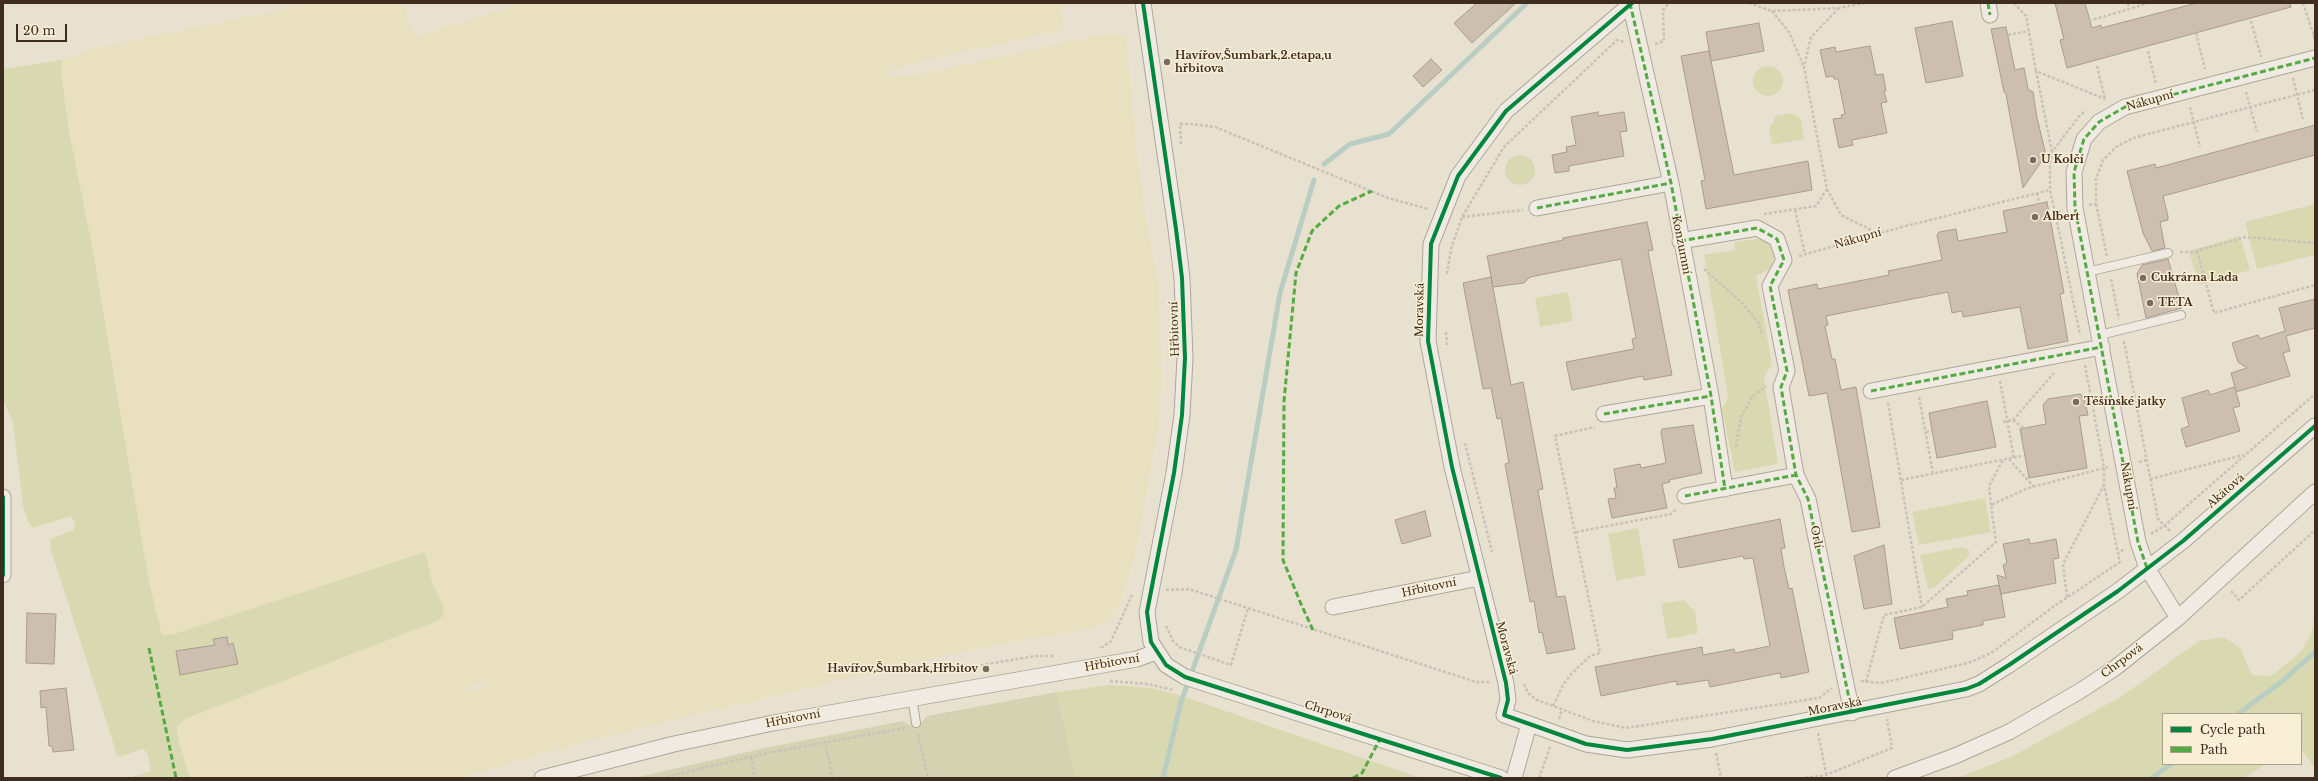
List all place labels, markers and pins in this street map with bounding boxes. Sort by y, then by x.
place label: Havířov,Šumbark,2.etapa,u hřbitova [1175,49,1332,75]
marker: Havířov,Šumbark,2.etapa,u hřbitova [1162,57,1172,67]
place label: U Kolčí [2041,153,2084,167]
marker: U Kolčí [2028,155,2038,165]
place label: Albert [2043,210,2079,224]
marker: Albert [2030,212,2040,222]
place label: Cukrárna Lada [2151,271,2238,285]
marker: Cukrárna Lada [2138,273,2148,283]
place label: TETA [2158,296,2193,310]
marker: TETA [2145,298,2155,308]
place label: Těšínské jatky [2084,395,2166,409]
marker: Těšínské jatky [2071,397,2081,407]
place label: Havířov,Šumbark,Hřbitov [827,662,978,676]
marker: Havířov,Šumbark,Hřbitov [981,664,991,674]

